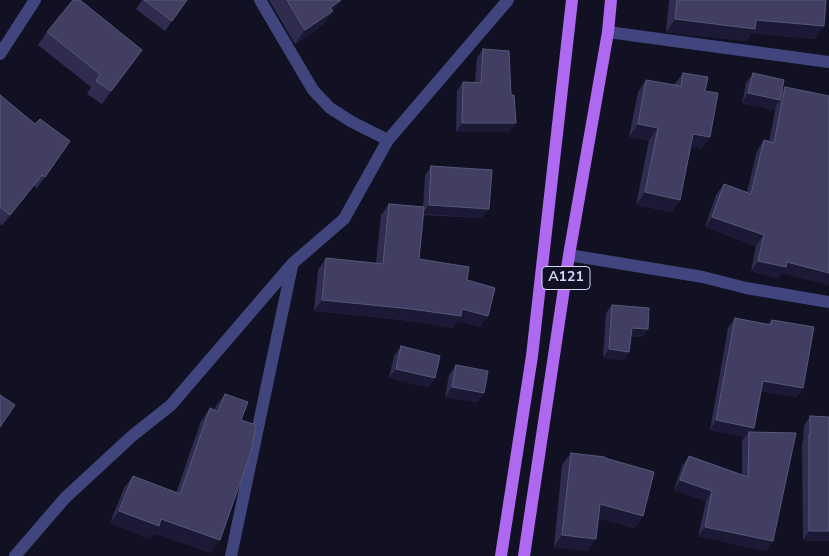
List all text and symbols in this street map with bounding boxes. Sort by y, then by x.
road number: A121 [542,266,590,290]

